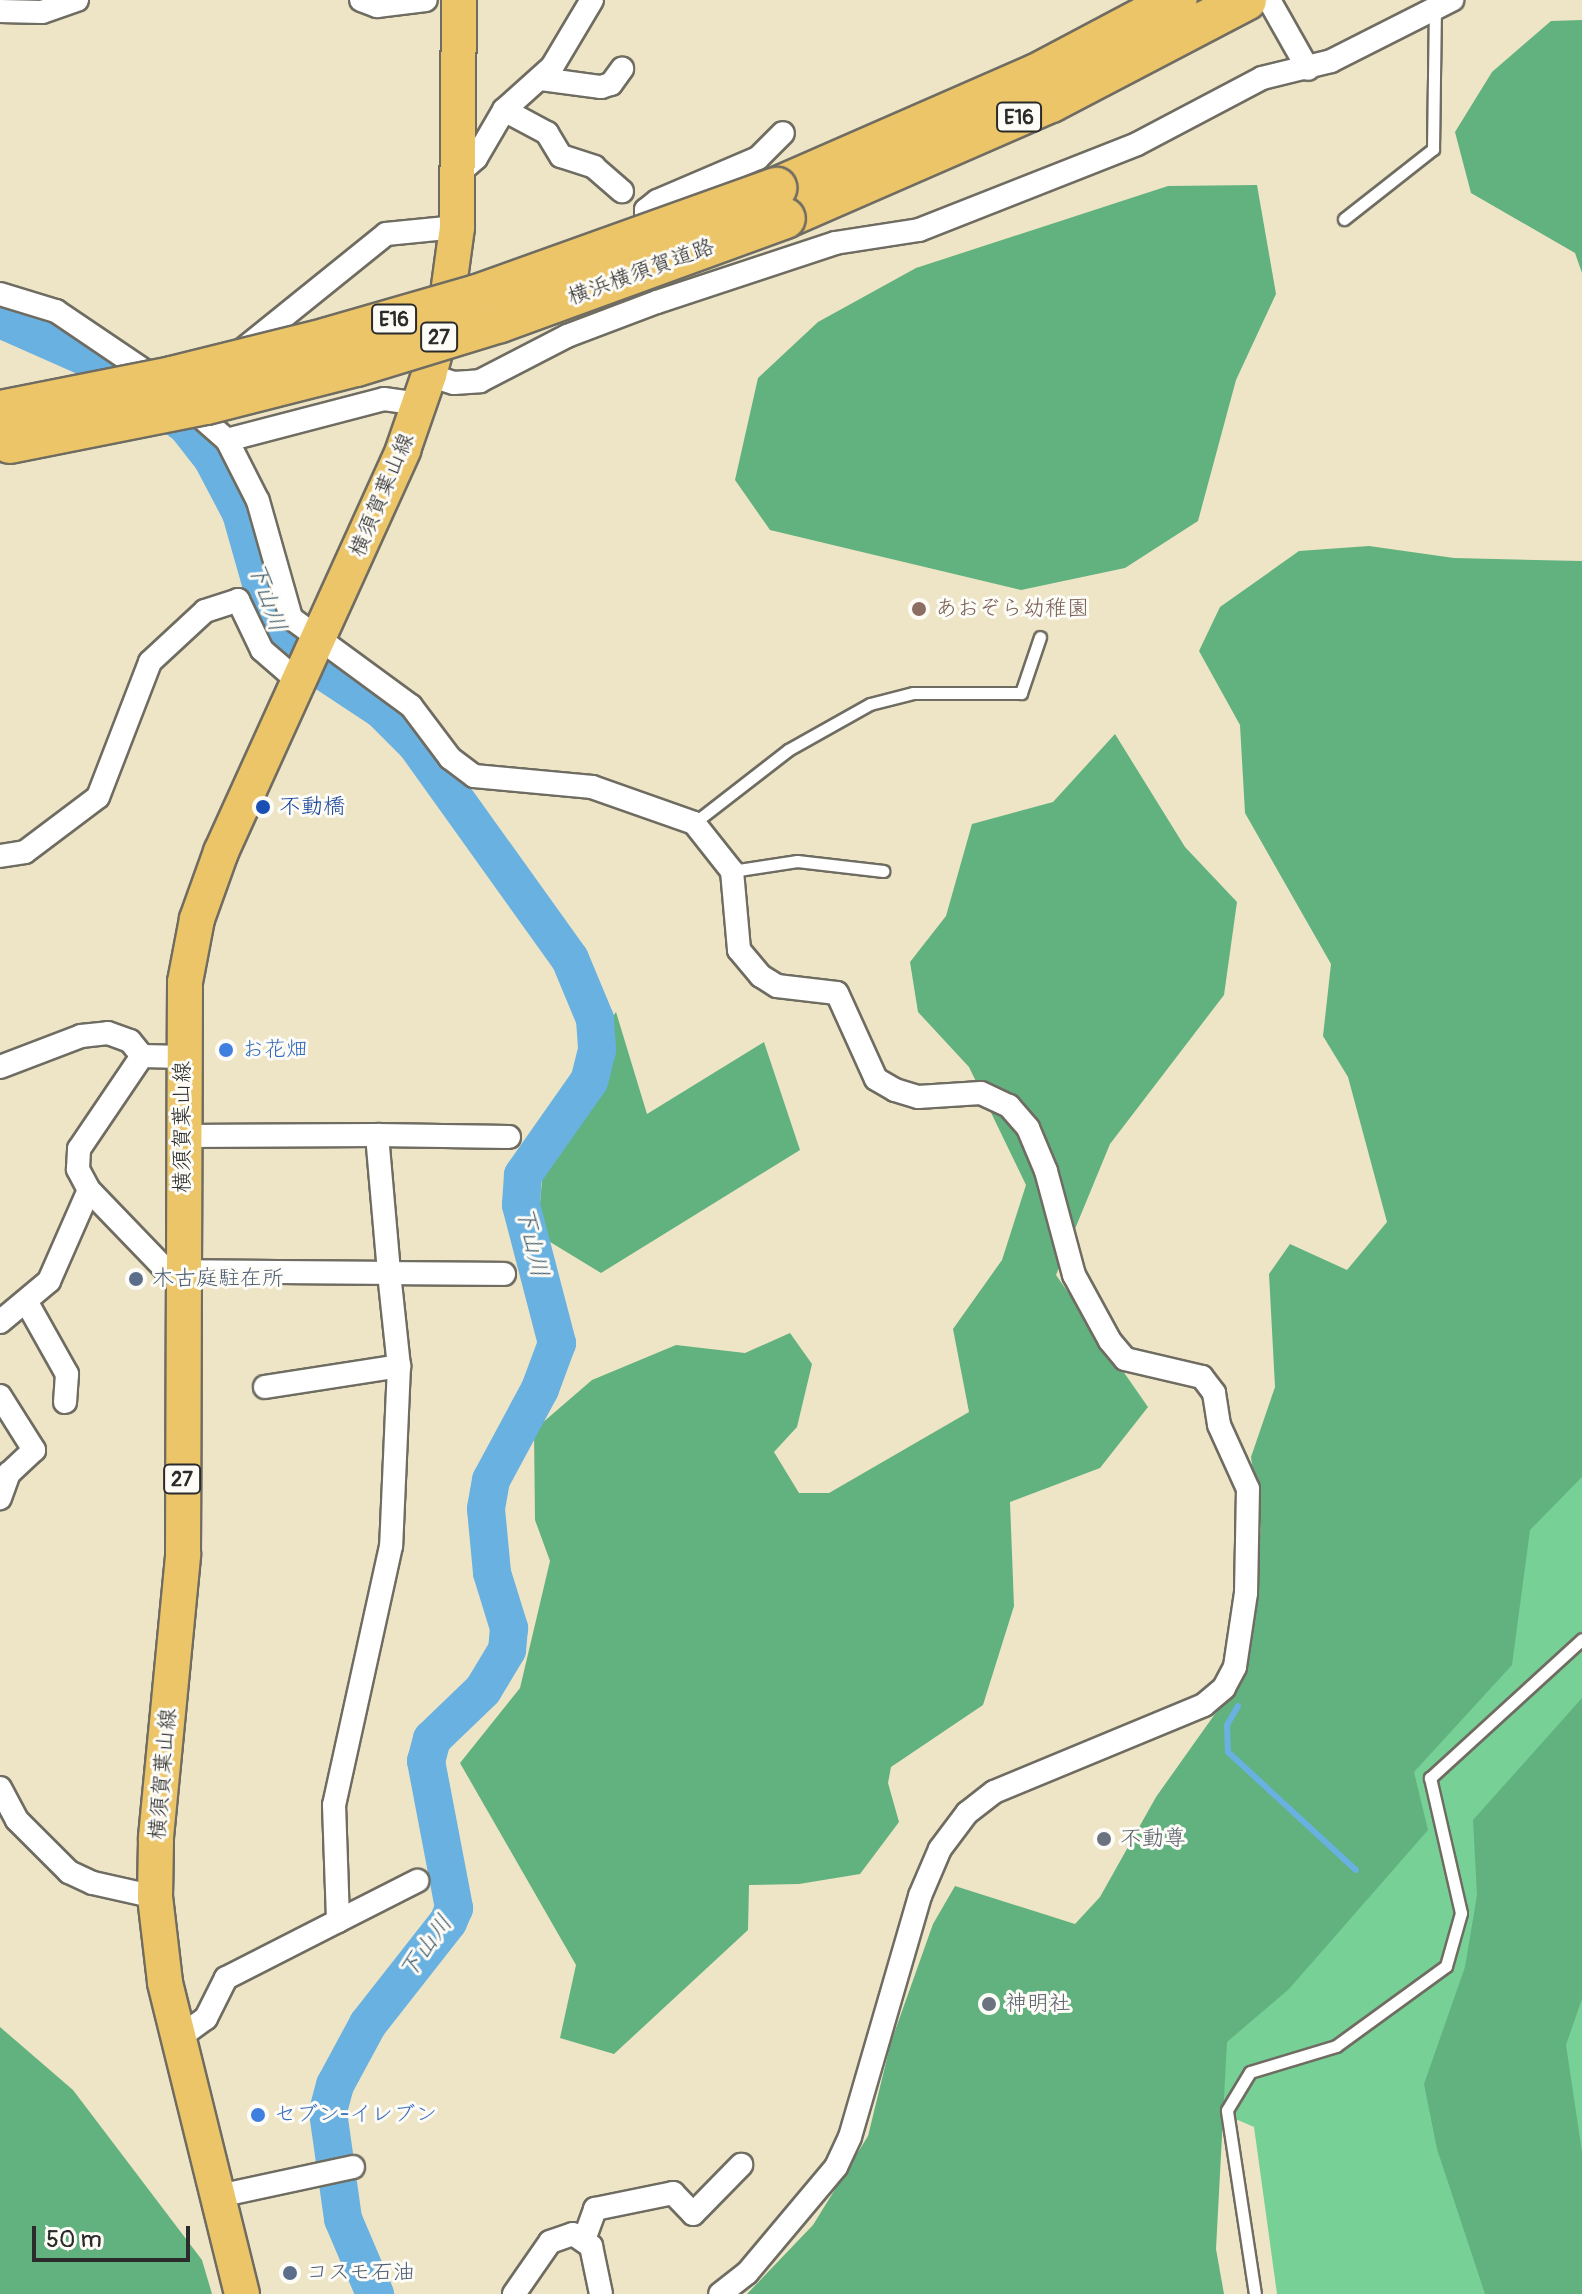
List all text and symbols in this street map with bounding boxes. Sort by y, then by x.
road number: E16 [995,101,1043,133]
street label: 横浜横須賀道路 [564,233,718,311]
road number: E16 [370,303,418,335]
road number: 27 [419,321,459,353]
street label: 横須賀葉山線 [344,429,420,561]
water label: 下山川 [242,558,292,636]
place label: あおぞら幼稚園 [935,596,1089,622]
marker: あおぞら幼稚園 [910,600,928,618]
place label: 不動橋 [279,794,345,820]
marker: 不動橋 [254,798,272,816]
place label: お花畑 [242,1037,308,1063]
marker: お花畑 [217,1041,235,1059]
street label: 横須賀葉山線 [170,1061,196,1193]
water label: 下山川 [510,1204,554,1280]
place label: 木古庭駐在所 [152,1266,284,1292]
marker: 木古庭駐在所 [127,1270,145,1288]
road number: 27 [162,1463,202,1495]
street label: 横須賀葉山線 [144,1707,182,1841]
place label: 不動尊 [1120,1826,1186,1852]
marker: 不動尊 [1095,1830,1113,1848]
water label: 下山川 [393,1909,459,1985]
place label: 神明社 [1005,1991,1071,2017]
marker: 神明社 [980,1995,998,2013]
place label: セブン-イレブン [274,2102,437,2128]
marker: セブン-イレブン [249,2106,267,2124]
scale bar [36,2210,194,2260]
text: 50 m [46,2225,102,2254]
place label: コスモ石油 [306,2260,416,2286]
marker: コスモ石油 [281,2264,299,2282]

